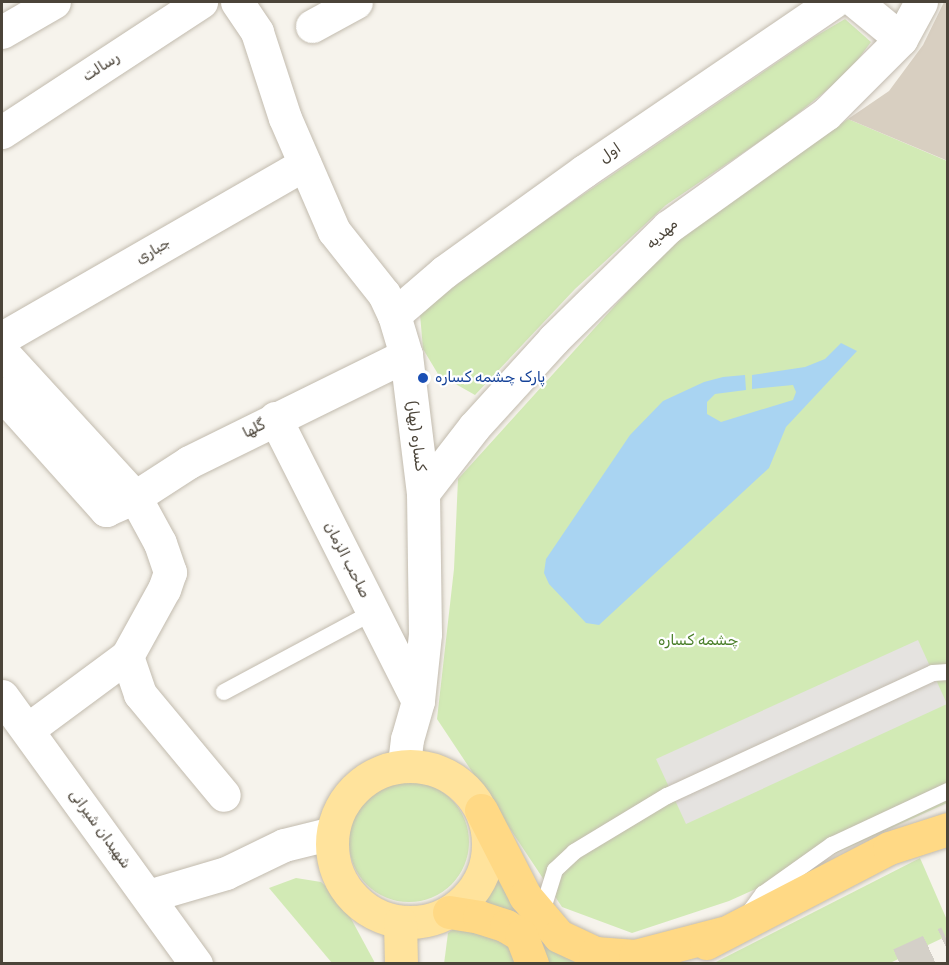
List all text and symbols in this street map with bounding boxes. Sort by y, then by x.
street label: رسالت [79,48,123,86]
street label: اول [596,139,624,167]
street label: مهدیه [642,215,682,253]
street label: جباری [133,234,173,268]
place label: پارک چشمه کساره [435,369,545,387]
marker: پارک چشمه کساره [416,371,430,385]
street label: کساره (بهار) [403,400,429,472]
street label: گلها [240,416,268,442]
street label: صاحب الزمان [320,519,374,601]
park label: چشمه کساره [658,632,738,650]
street label: شهیدان شیرانی [65,786,135,872]

